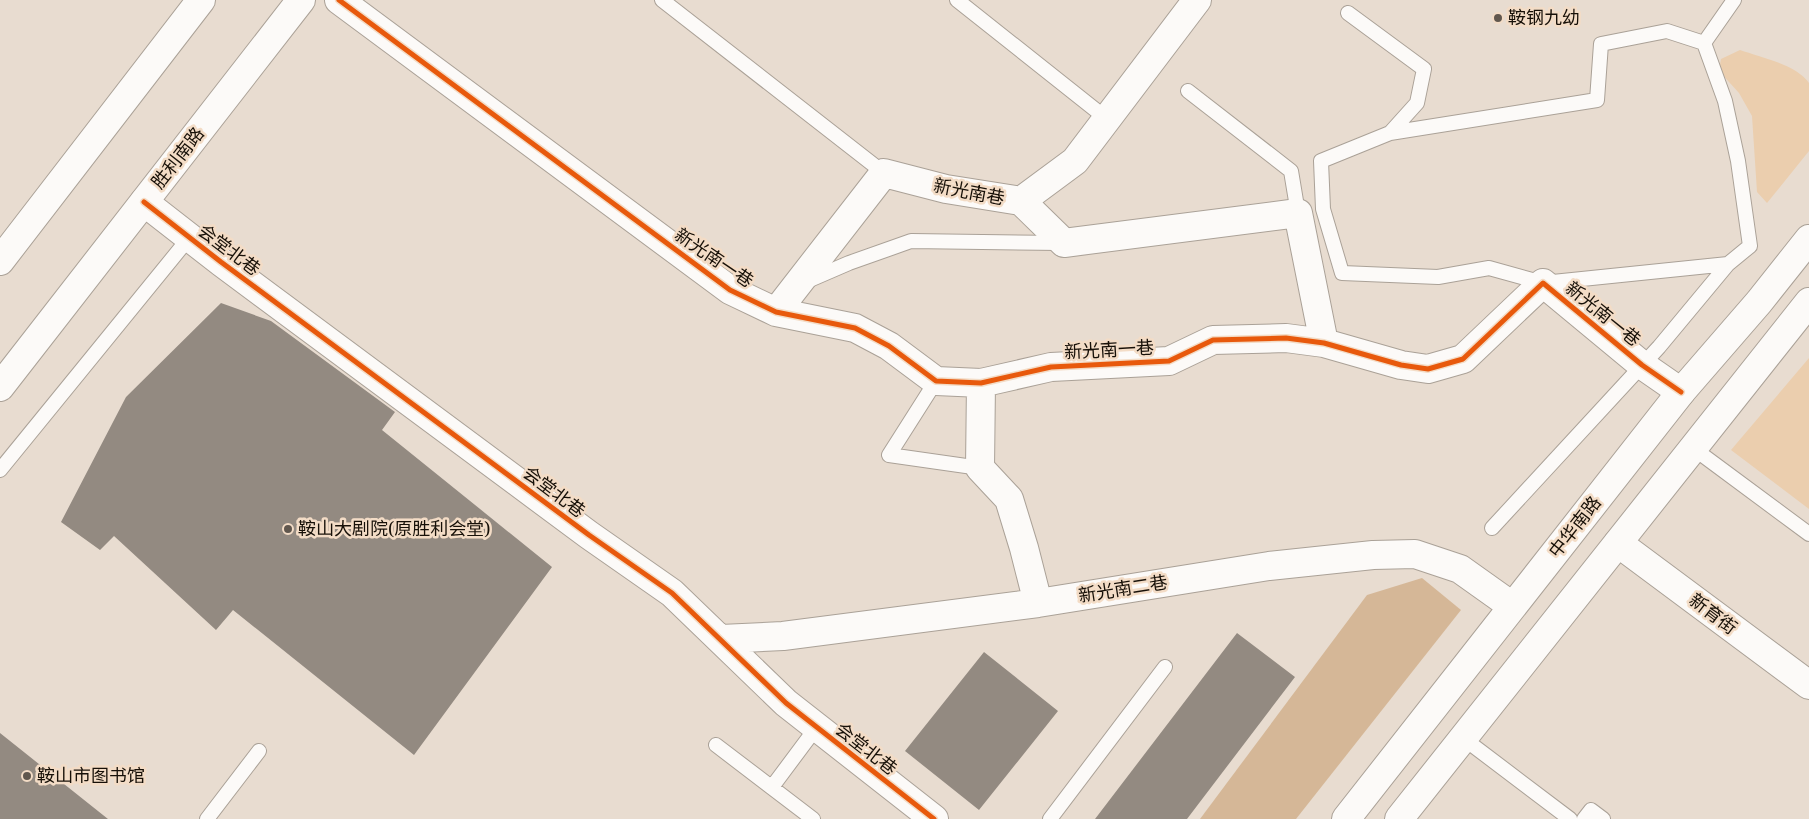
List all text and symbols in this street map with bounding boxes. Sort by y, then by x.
place label: 鞍钢九幼 [1508,5,1580,29]
marker: 鞍钢九幼 [1492,12,1504,24]
street label: 胜利南路 [146,122,209,193]
street label: 新光南巷 [932,172,1007,210]
street label: 会堂北巷 [194,218,266,280]
street label: 新光南一巷 [671,222,759,292]
street label: 新光南一巷 [1561,276,1646,351]
street label: 新光南一巷 [1063,335,1155,363]
street label: 会堂北巷 [519,460,591,522]
street label: 中华南路 [1543,491,1606,562]
place label: 鞍山大剧院(原胜利会堂) [298,516,490,540]
marker: 鞍山大剧院(原胜利会堂) [282,523,294,535]
street label: 新光南二巷 [1077,569,1169,607]
street label: 新育街 [1685,587,1742,639]
street label: 会堂北巷 [831,717,902,780]
place label: 鞍山市图书馆 [37,763,145,787]
marker: 鞍山市图书馆 [21,770,33,782]

